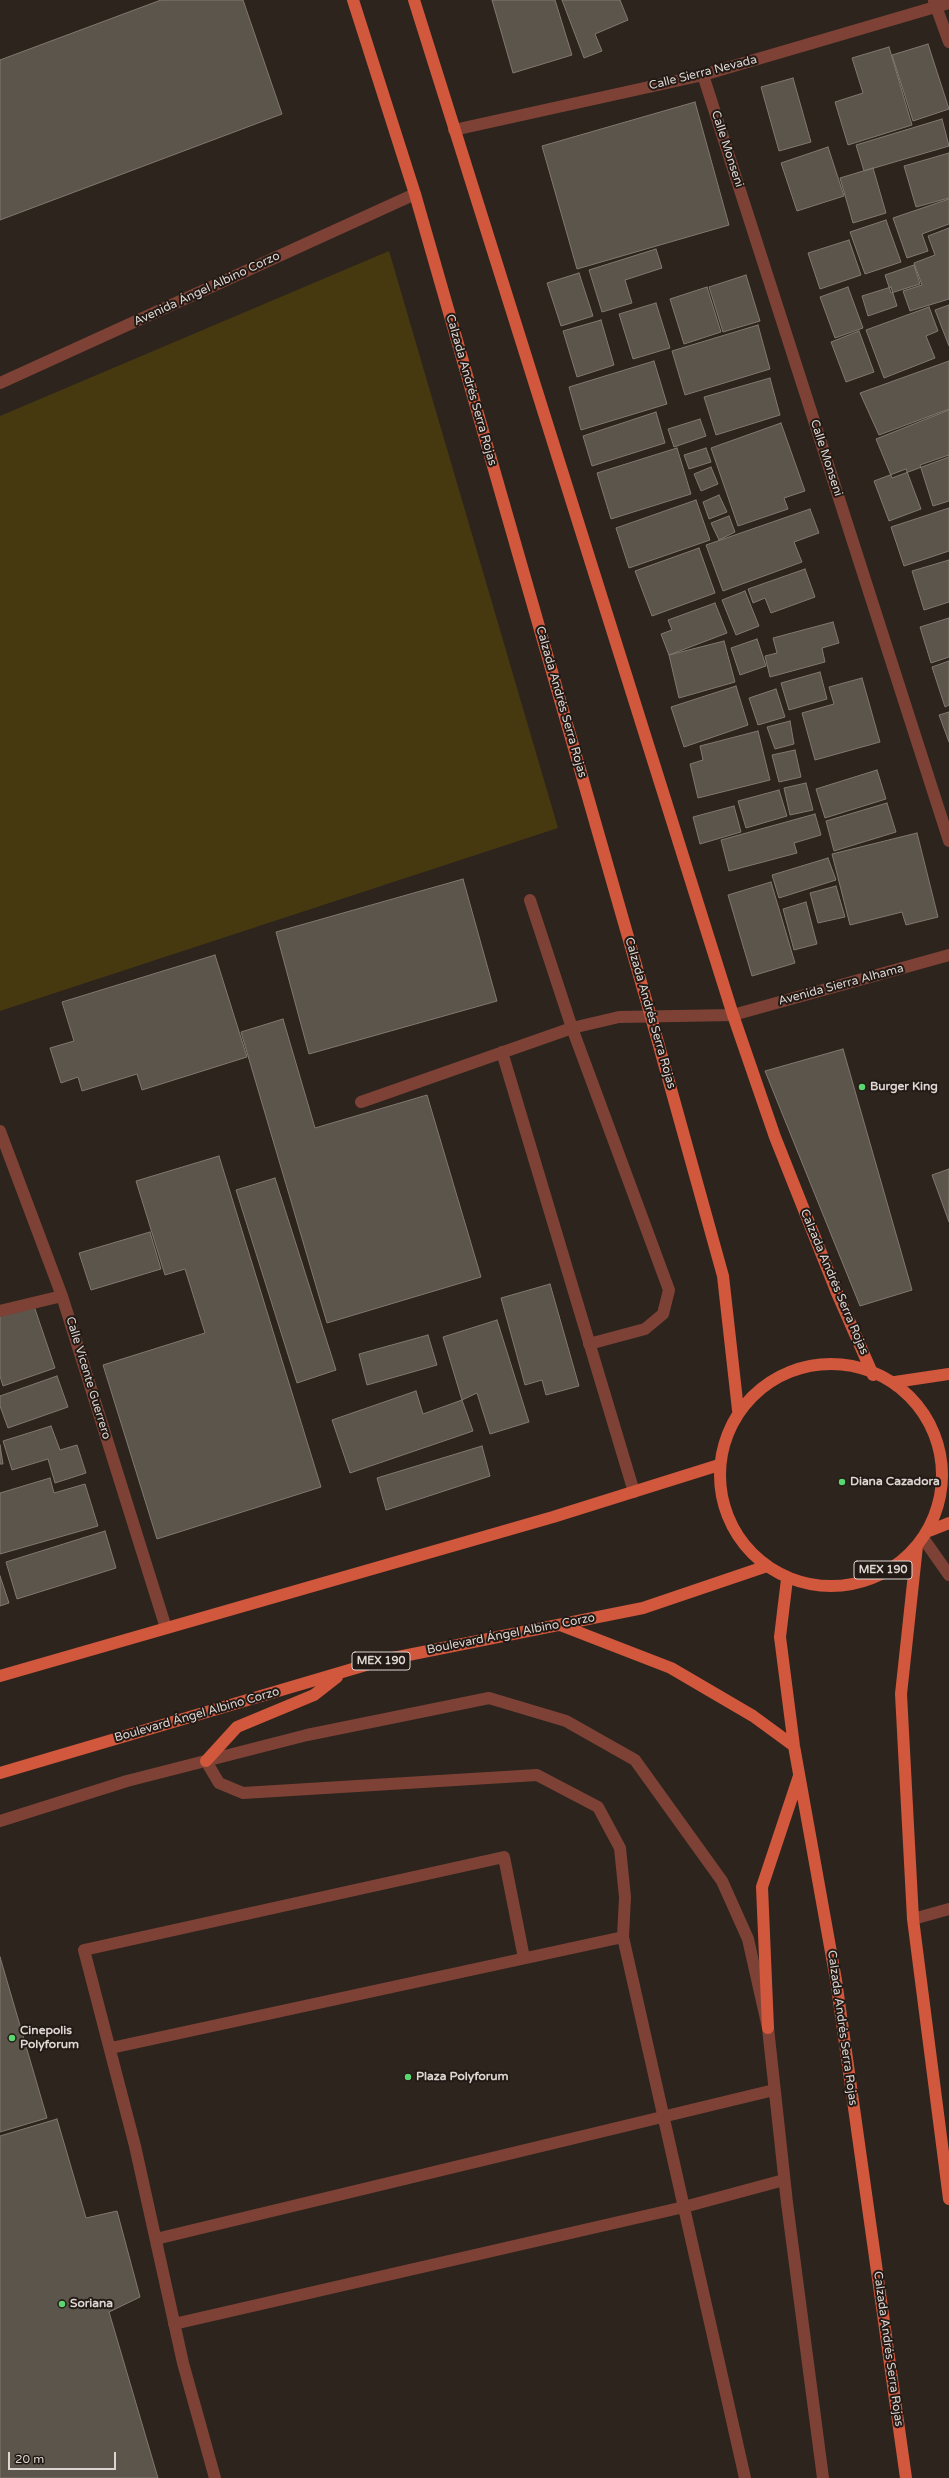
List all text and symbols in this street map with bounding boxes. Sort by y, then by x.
street label: Calle Sierra Nevada [648,53,758,93]
street label: Calle Monseni [708,109,746,189]
street label: Avenida Ángel Albino Corzo [132,249,282,329]
street label: Calzada Andrés Serra Rojas [442,313,500,467]
street label: Calle Monseni [807,418,845,498]
street label: Calzada Andrés Serra Rojas [532,625,590,779]
street label: Calzada Andrés Serra Rojas [621,936,679,1090]
street label: Avenida Sierra Alhama [777,961,905,1009]
place label: Burger King [870,1080,938,1094]
marker: Burger King [857,1082,867,1092]
street label: Calzada Andrés Serra Rojas [797,1207,871,1357]
street label: Calle Vicente Guerrero [62,1315,114,1441]
place label: Diana Cazadora [850,1475,940,1489]
marker: Diana Cazadora [837,1477,847,1487]
road number: MEX 190 [854,1561,912,1579]
street label: Boulevard Ángel Albino Corzo [426,1611,596,1657]
road number: MEX 190 [352,1652,410,1670]
street label: Boulevard Ángel Albino Corzo [113,1685,281,1745]
street label: Calzada Andrés Serra Rojas [824,1949,860,2107]
place label: Cinepolis Polyforum [20,2024,79,2052]
marker: Cinepolis Polyforum [7,2033,17,2043]
place label: Plaza Polyforum [416,2070,509,2084]
marker: Plaza Polyforum [403,2072,413,2082]
street label: Calzada Andrés Serra Rojas [870,2270,906,2428]
place label: Soriana [70,2297,113,2311]
marker: Soriana [57,2299,67,2309]
scale bar [10,2444,118,2470]
text: 20 m [15,2452,44,2466]

